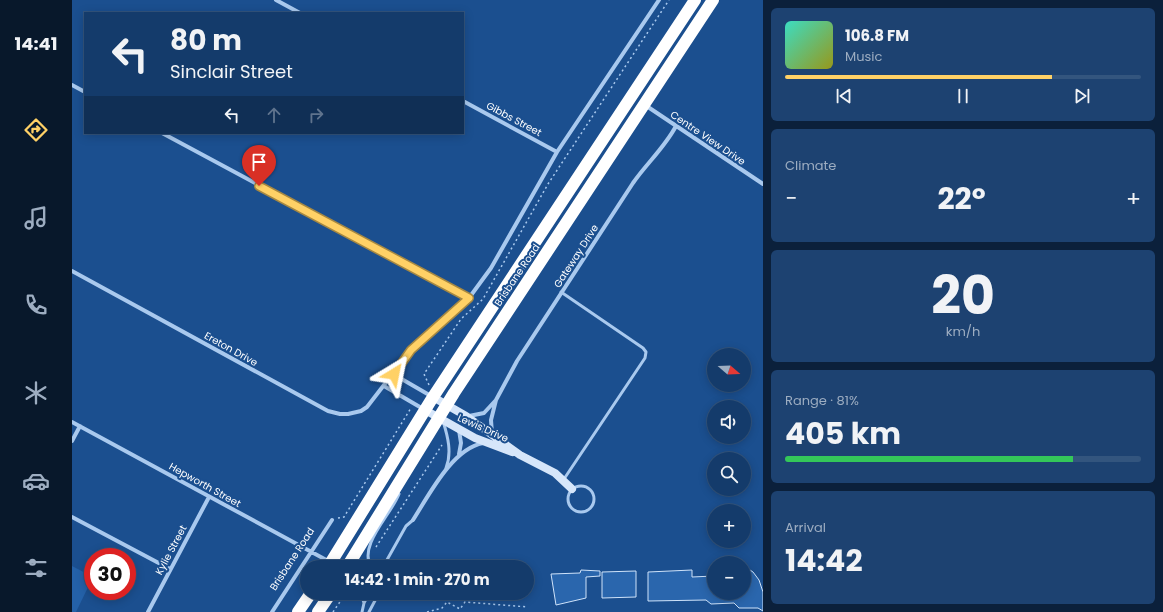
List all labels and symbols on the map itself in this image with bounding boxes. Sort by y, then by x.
street label: Gibbs Street [484,98,545,140]
street label: Centre View Drive [667,107,749,169]
pin [242,145,276,186]
street label: Gateway Drive [550,221,602,291]
street label: Brisbane Road [491,241,543,309]
street label: Ereton Drive [201,328,261,370]
north arrow [707,348,751,392]
position arrow [373,353,415,395]
street label: Lewis Drive [455,410,511,446]
street label: Hepworth Street [166,459,244,511]
street label: Kylie Street [152,522,191,578]
street label: Brisbane Road [266,525,318,593]
speed limit sign: 30 [84,548,136,600]

